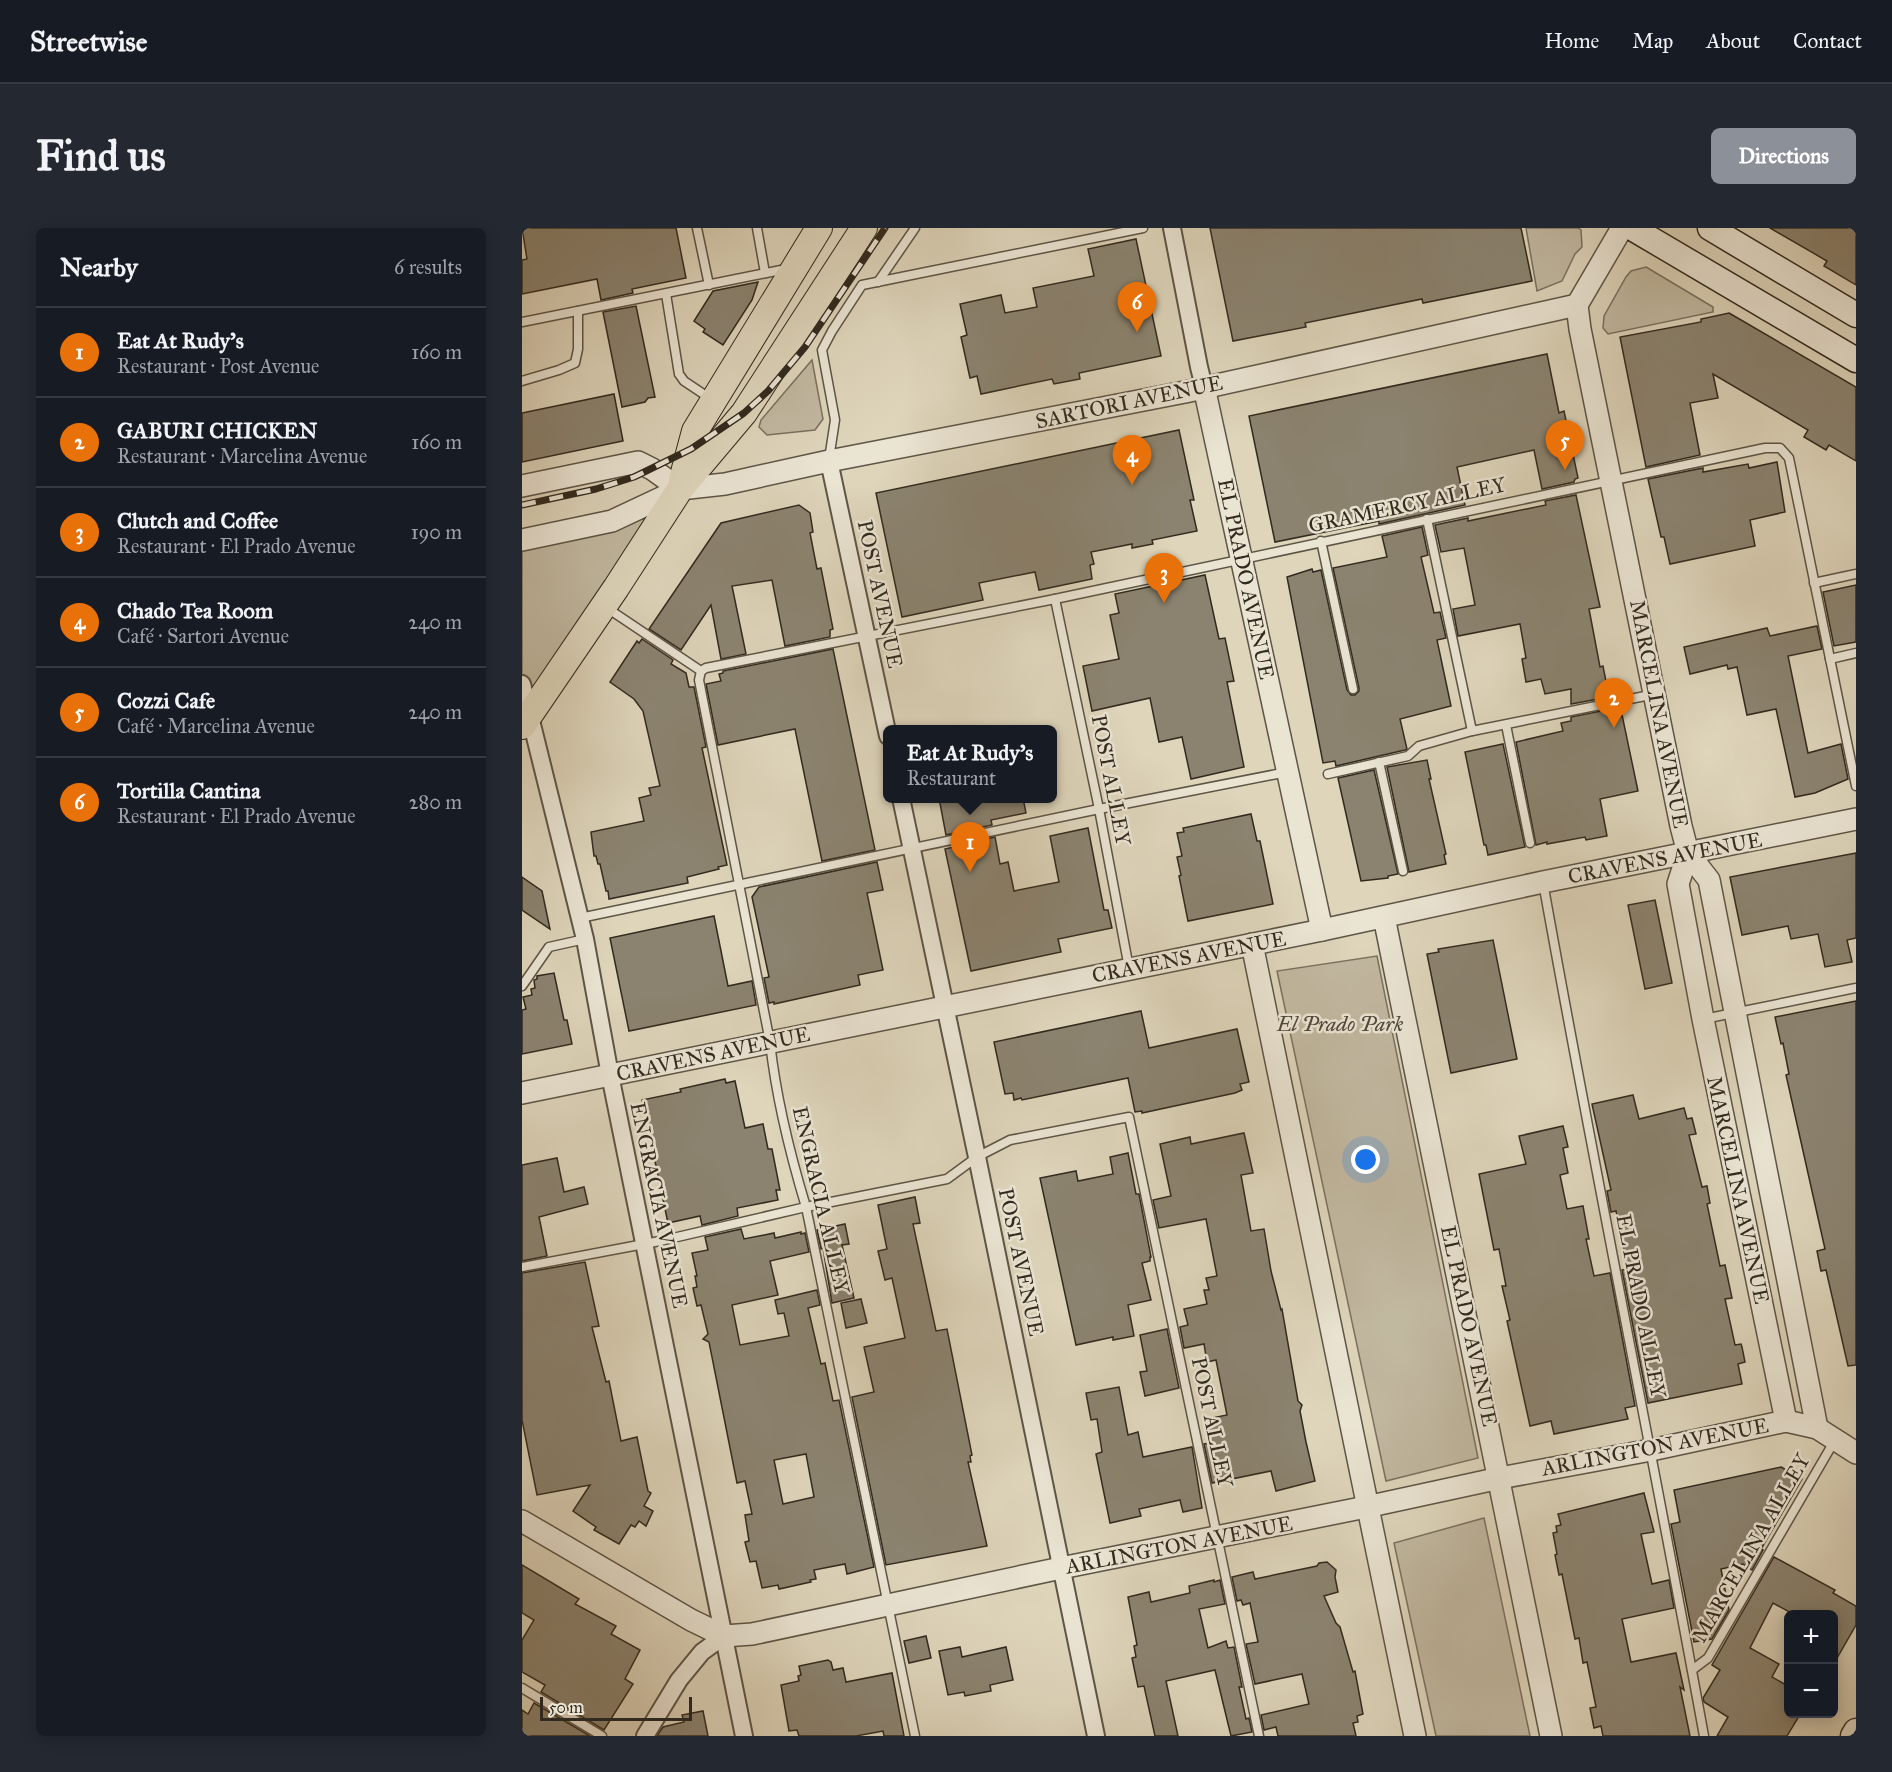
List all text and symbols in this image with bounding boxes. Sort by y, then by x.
text: Streetwise [30,24,147,59]
text: Home [1544,28,1599,54]
text: Map [1632,28,1673,54]
text: About [1706,28,1760,54]
text: Contact [1793,28,1862,54]
button: Directions [1711,128,1856,184]
text: Find us [36,130,166,182]
text: Nearby [60,251,138,283]
text: 6 results [394,255,462,279]
pin: 6 [1118,282,1156,332]
text: Eat At Rudy's [117,327,244,354]
text: 1 [76,340,83,364]
text: 160 m [411,340,462,364]
text: Restaurant · Post Avenue [117,354,319,378]
street label: SARTORI AVENUE [1033,369,1225,435]
text: GABURI CHICKEN [117,417,317,444]
pin: 5 [1546,420,1584,470]
text: 2 [75,430,84,454]
text: 160 m [411,430,462,454]
pin: 4 [1112,436,1152,485]
text: Restaurant · Marcelina Avenue [117,444,367,468]
street label: GRAMERCY ALLEY [1306,471,1509,539]
street label: EL PRADO AVENUE [1212,476,1280,682]
text: Clutch and Coffee [117,507,278,534]
street label: POST AVENUE [852,518,908,670]
text: 3 [76,520,84,544]
text: 190 m [411,520,462,544]
text: Restaurant · El Prado Avenue [117,534,355,558]
pin: 3 [1144,554,1184,603]
text: Chado Tea Room [117,597,273,624]
street label: MARCELINA AVENUE [1624,598,1694,830]
text: 4 [74,610,85,634]
text: 240 m [408,610,462,634]
text: Café · Sartori Avenue [117,624,289,648]
pin: 2 [1594,678,1634,728]
text: Cozzi Cafe [117,687,215,714]
text: 5 [75,700,84,724]
text: 240 m [408,700,462,724]
street label: POST ALLEY [1086,713,1137,848]
text: Café · Marcelina Avenue [117,714,315,738]
popup [883,725,1057,803]
text: Eat At Rudy's [907,739,1033,766]
text: Restaurant [907,766,996,790]
text: Tortilla Cantina [117,777,261,804]
text: 6 [74,790,85,814]
text: 280 m [409,790,462,814]
text: Restaurant · El Prado Avenue [117,804,355,828]
pin: 1 [950,822,990,872]
street label: CRAVENS AVENUE [1566,826,1764,890]
street label: CRAVENS AVENUE [1090,925,1288,989]
park label: El Prado Park [1276,1011,1404,1037]
street label: CRAVENS AVENUE [614,1021,812,1087]
street label: MARCELINA AVENUE [1701,1074,1775,1306]
street label: ENGRACIA AVENUE [624,1100,694,1310]
street label: ENGRACIA ALLEY [787,1104,855,1297]
your location [1351,1145,1380,1174]
street label: POST AVENUE [993,1186,1049,1338]
street label: EL PRADO ALLEY [1610,1212,1672,1401]
street label: EL PRADO AVENUE [1435,1223,1503,1429]
street label: POST ALLEY [1186,1355,1239,1490]
street label: ARLINGTON AVENUE [1538,1412,1771,1482]
street label: MARCELINA ALLEY [1686,1448,1816,1647]
street label: ARLINGTON AVENUE [1062,1510,1295,1580]
map controls [1784,1610,1838,1718]
button: + [1784,1610,1838,1664]
button: − [1784,1664,1838,1718]
scale bar [540,1694,692,1722]
text: 50 m [549,1698,583,1717]

